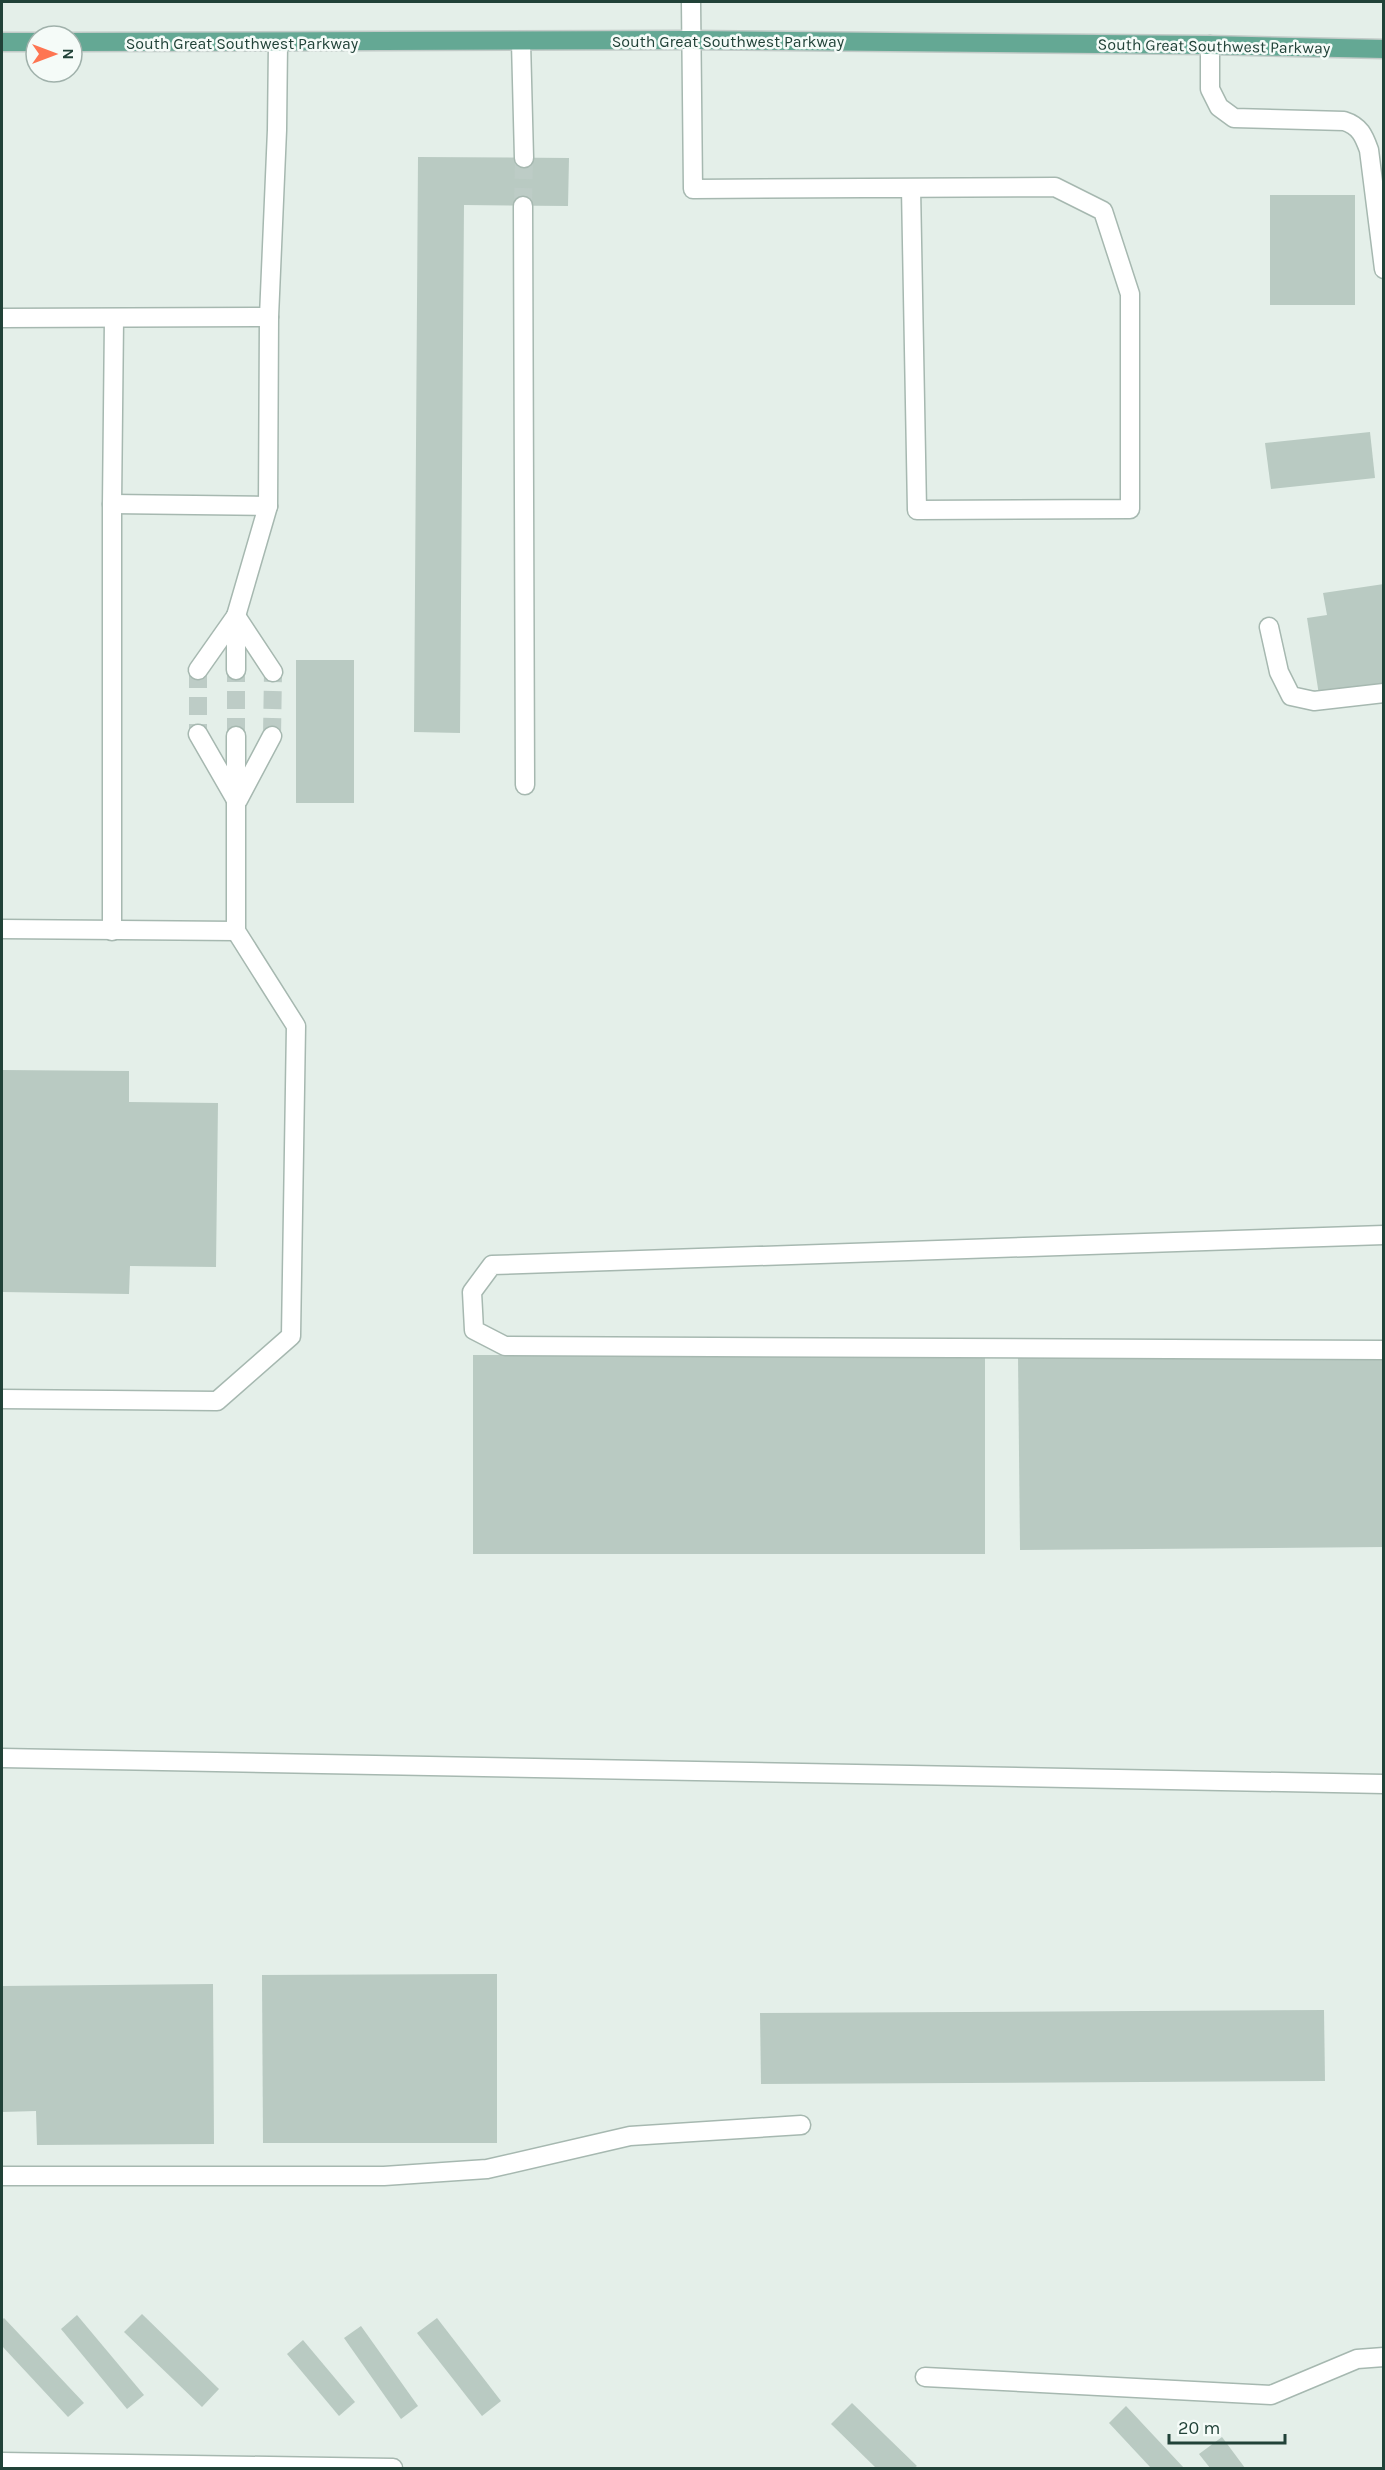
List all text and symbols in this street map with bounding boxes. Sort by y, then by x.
north arrow [24,24,84,84]
street label: South Great Southwest Parkway [612,32,845,51]
street label: South Great Southwest Parkway [126,34,359,53]
street label: South Great Southwest Parkway [1098,34,1331,58]
text: N [59,48,78,60]
scale bar [1169,2407,1284,2445]
text: 20 m [1178,2417,1220,2439]

